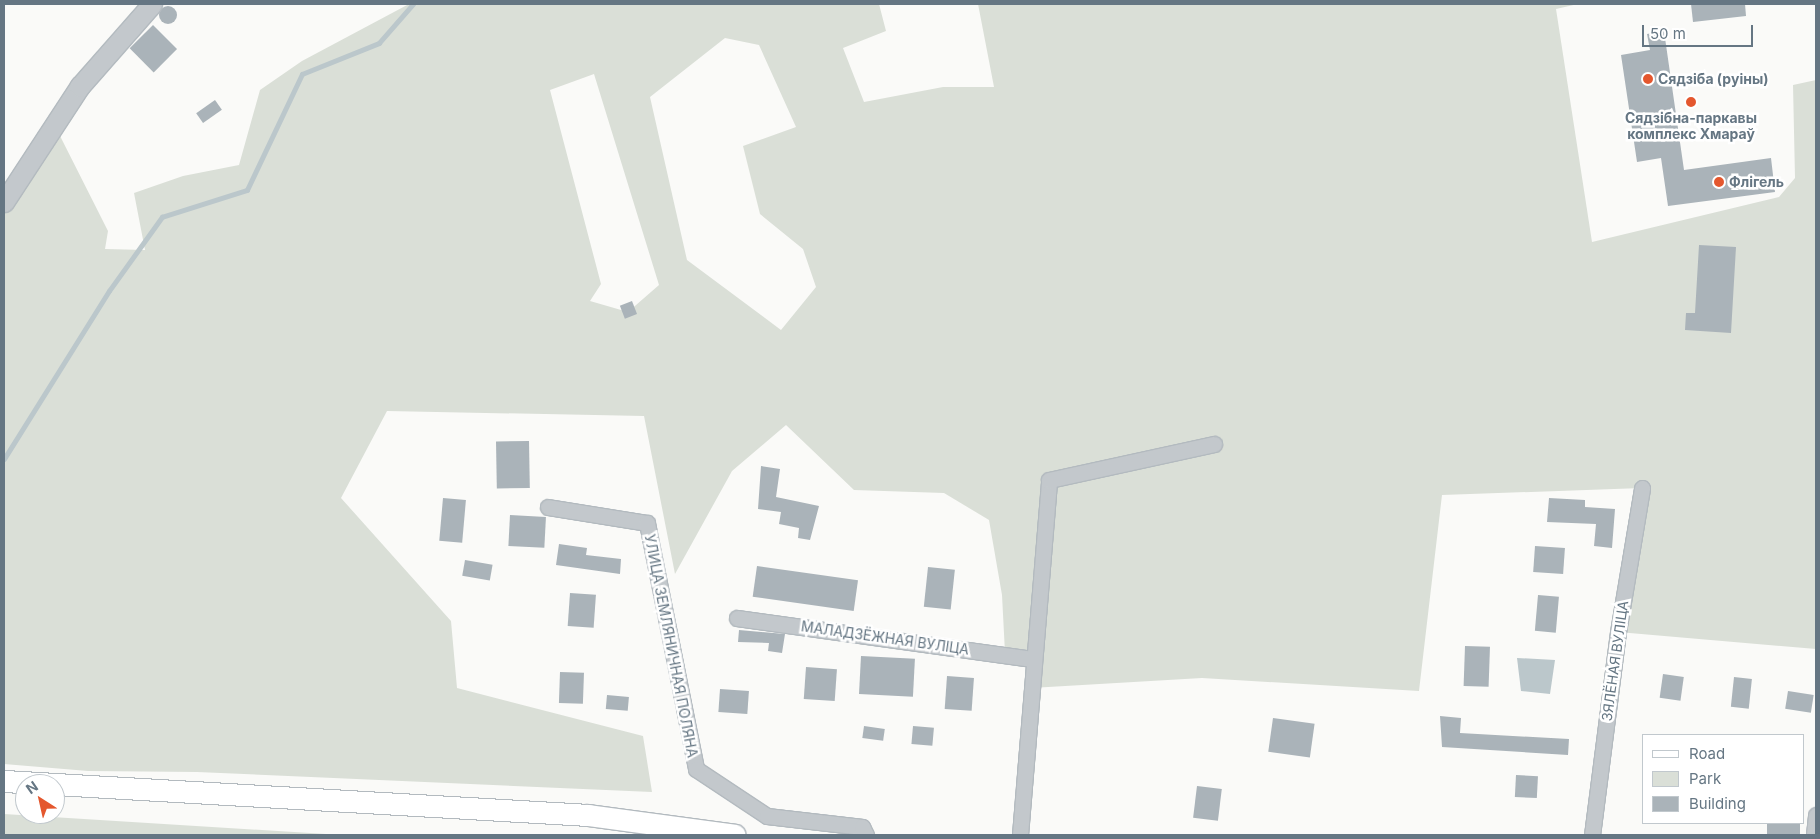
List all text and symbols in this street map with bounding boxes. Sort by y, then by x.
scale bar [1645,15,1756,47]
text: 50 m [1650,24,1686,43]
place label: Сядзіба (руіны) [1658,71,1768,87]
marker: Сядзіба (руіны) [1642,73,1654,85]
marker: Сядзібна-паркавы комплекс Хмараў [1685,96,1697,108]
place label: Сядзібна-паркавы комплекс Хмараў [1625,110,1757,142]
place label: Флігель [1729,174,1784,190]
marker: Флігель [1713,176,1725,188]
street label: УЛИЦА ЗЕМЛЯНИЧНАЯ ПОЛЯНА [641,533,701,759]
street label: ЗЯЛЁНАЯ ВУЛІЦА [1598,600,1632,722]
street label: МАЛАДЗЁЖНАЯ ВУЛІЦА [800,618,970,658]
legend [1642,734,1805,824]
text: Road [1689,744,1725,763]
text: Park [1689,769,1721,788]
north arrow [15,774,65,824]
text: N [22,777,41,797]
text: Building [1689,794,1746,813]

